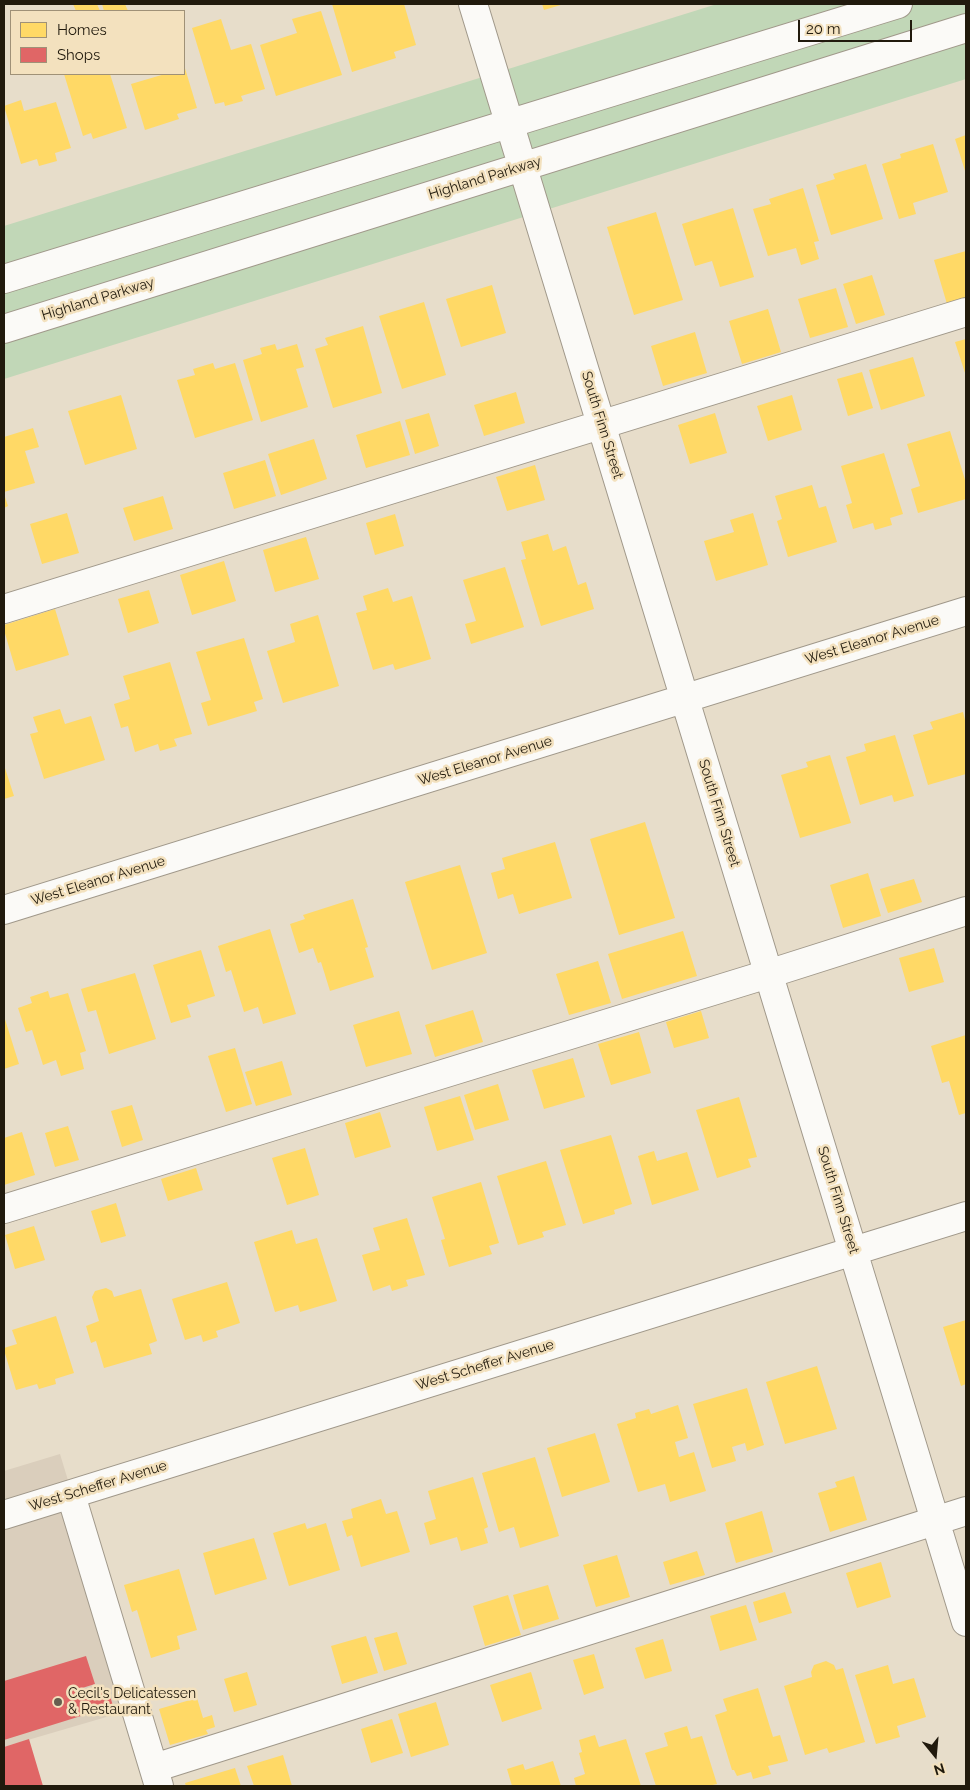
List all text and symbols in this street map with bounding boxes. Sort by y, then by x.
legend [10,10,185,75]
scale bar [800,10,914,42]
text: 20 m [806,20,841,38]
text: Homes [57,21,107,39]
text: Shops [57,46,100,64]
street label: Highland Parkway [427,153,543,203]
street label: Highland Parkway [40,274,156,324]
street label: South Finn Street [578,369,626,481]
street label: West Eleanor Avenue [803,612,941,668]
street label: West Eleanor Avenue [416,733,554,789]
street label: South Finn Street [695,757,743,869]
street label: West Eleanor Avenue [29,853,167,909]
street label: South Finn Street [814,1144,862,1256]
street label: West Scheffer Avenue [414,1336,556,1394]
street label: West Scheffer Avenue [27,1457,169,1515]
place label: Cecil's Delicatessen & Restaurant [68,1686,196,1718]
marker: Cecil's Delicatessen & Restaurant [52,1696,64,1708]
north arrow [910,1730,960,1780]
text: N [932,1760,947,1779]

